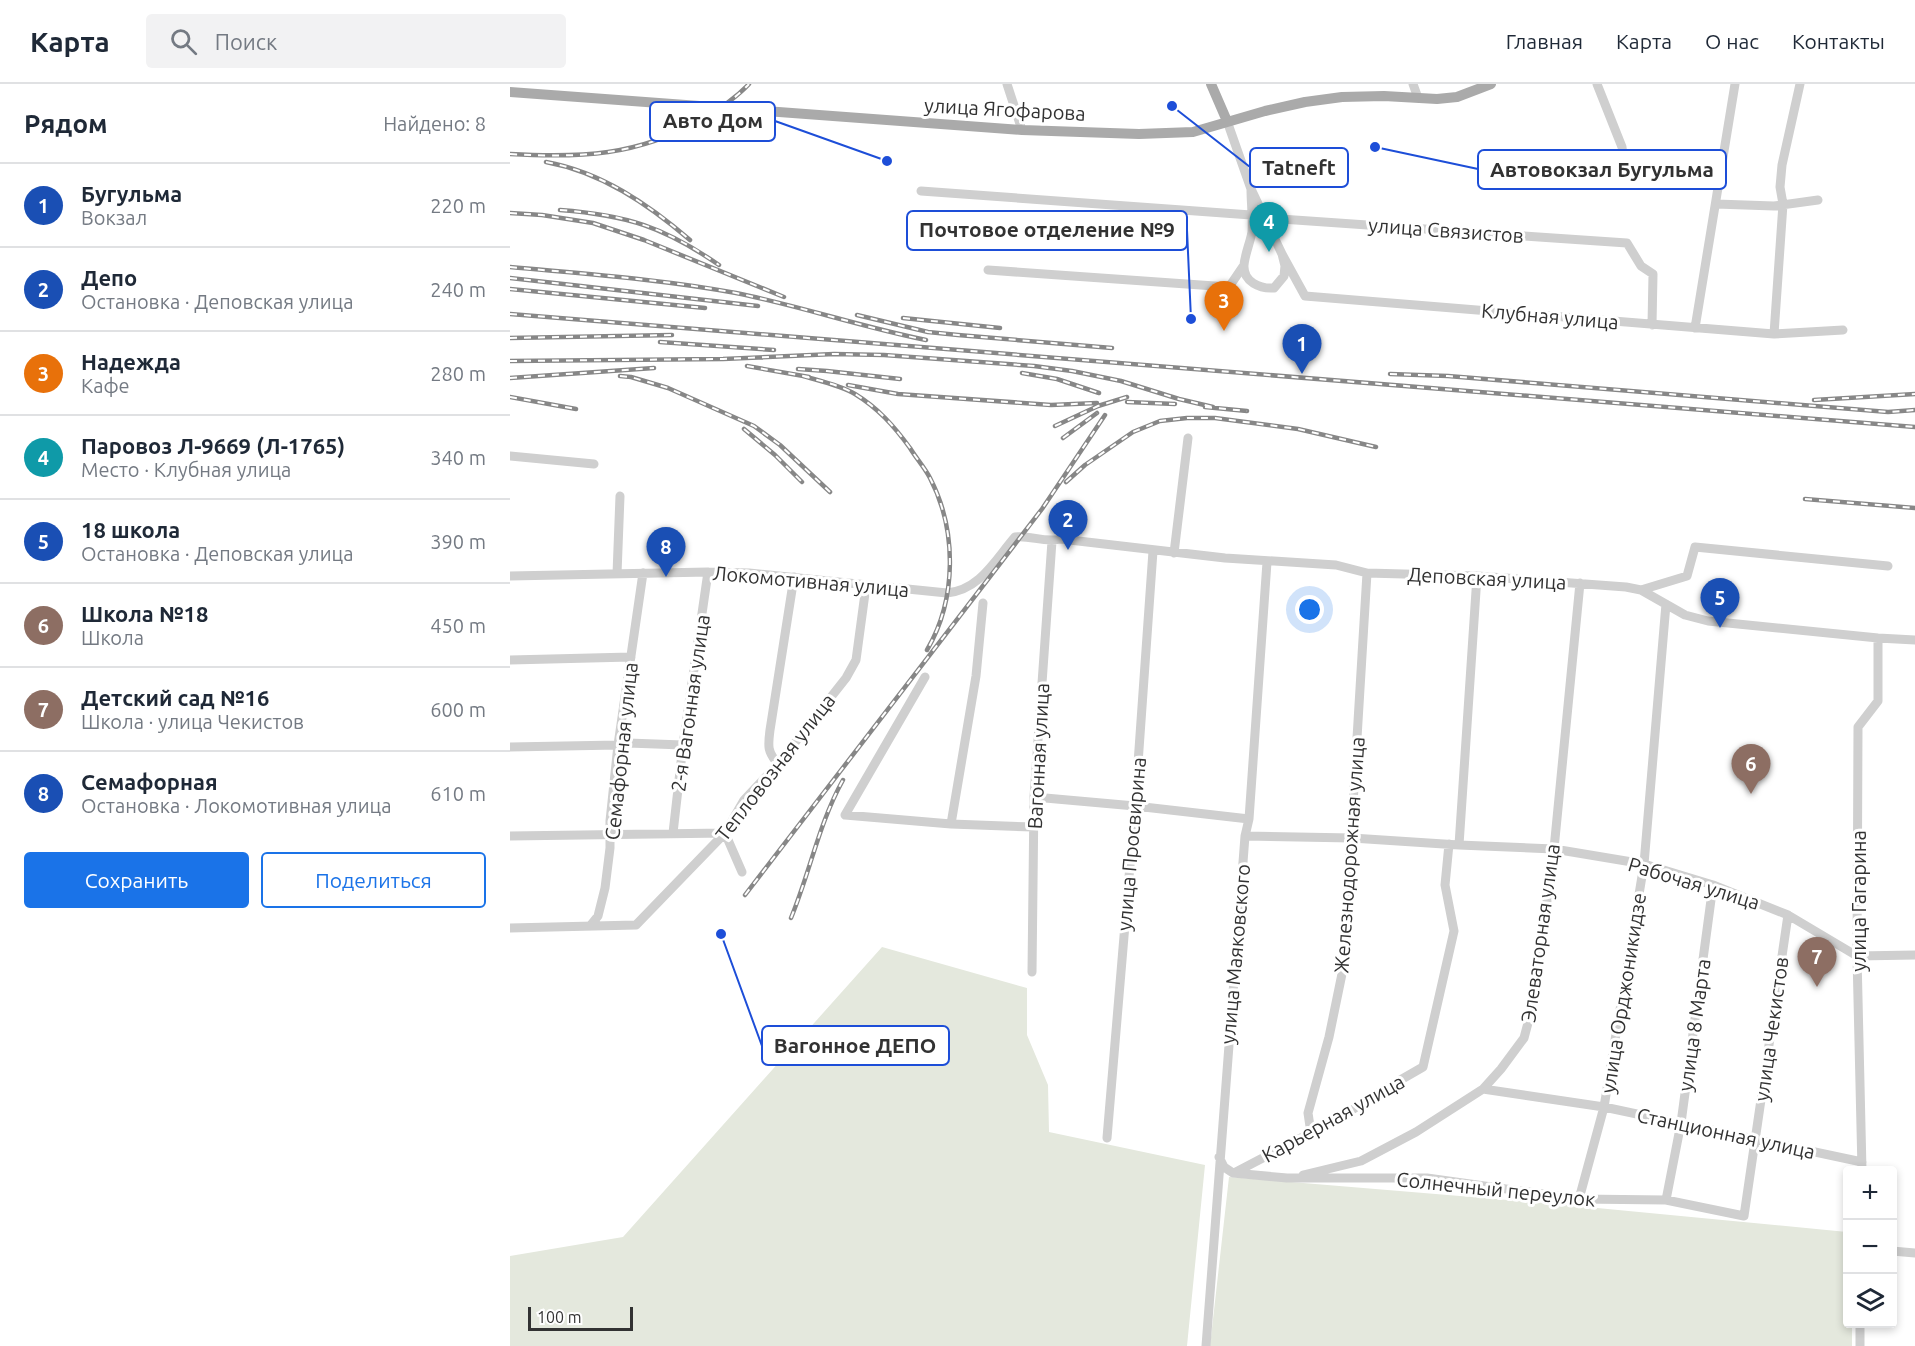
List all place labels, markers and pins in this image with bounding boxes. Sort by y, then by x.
callout: Авто Дом [650,102,775,141]
callout: Tatneft [1250,148,1348,187]
callout: Автовокзал Бугульма [1478,150,1726,189]
pin: 4 [1250,202,1288,252]
callout: Почтовое отделение №9 [907,211,1187,250]
pin: 3 [1204,282,1244,331]
pin: 1 [1282,324,1322,374]
pin: 2 [1048,500,1088,550]
pin: 8 [646,528,686,577]
pin: 5 [1700,578,1740,628]
pin: 6 [1732,744,1770,794]
pin: 7 [1798,938,1836,987]
callout: Вагонное ДЕПО [762,1026,949,1065]

